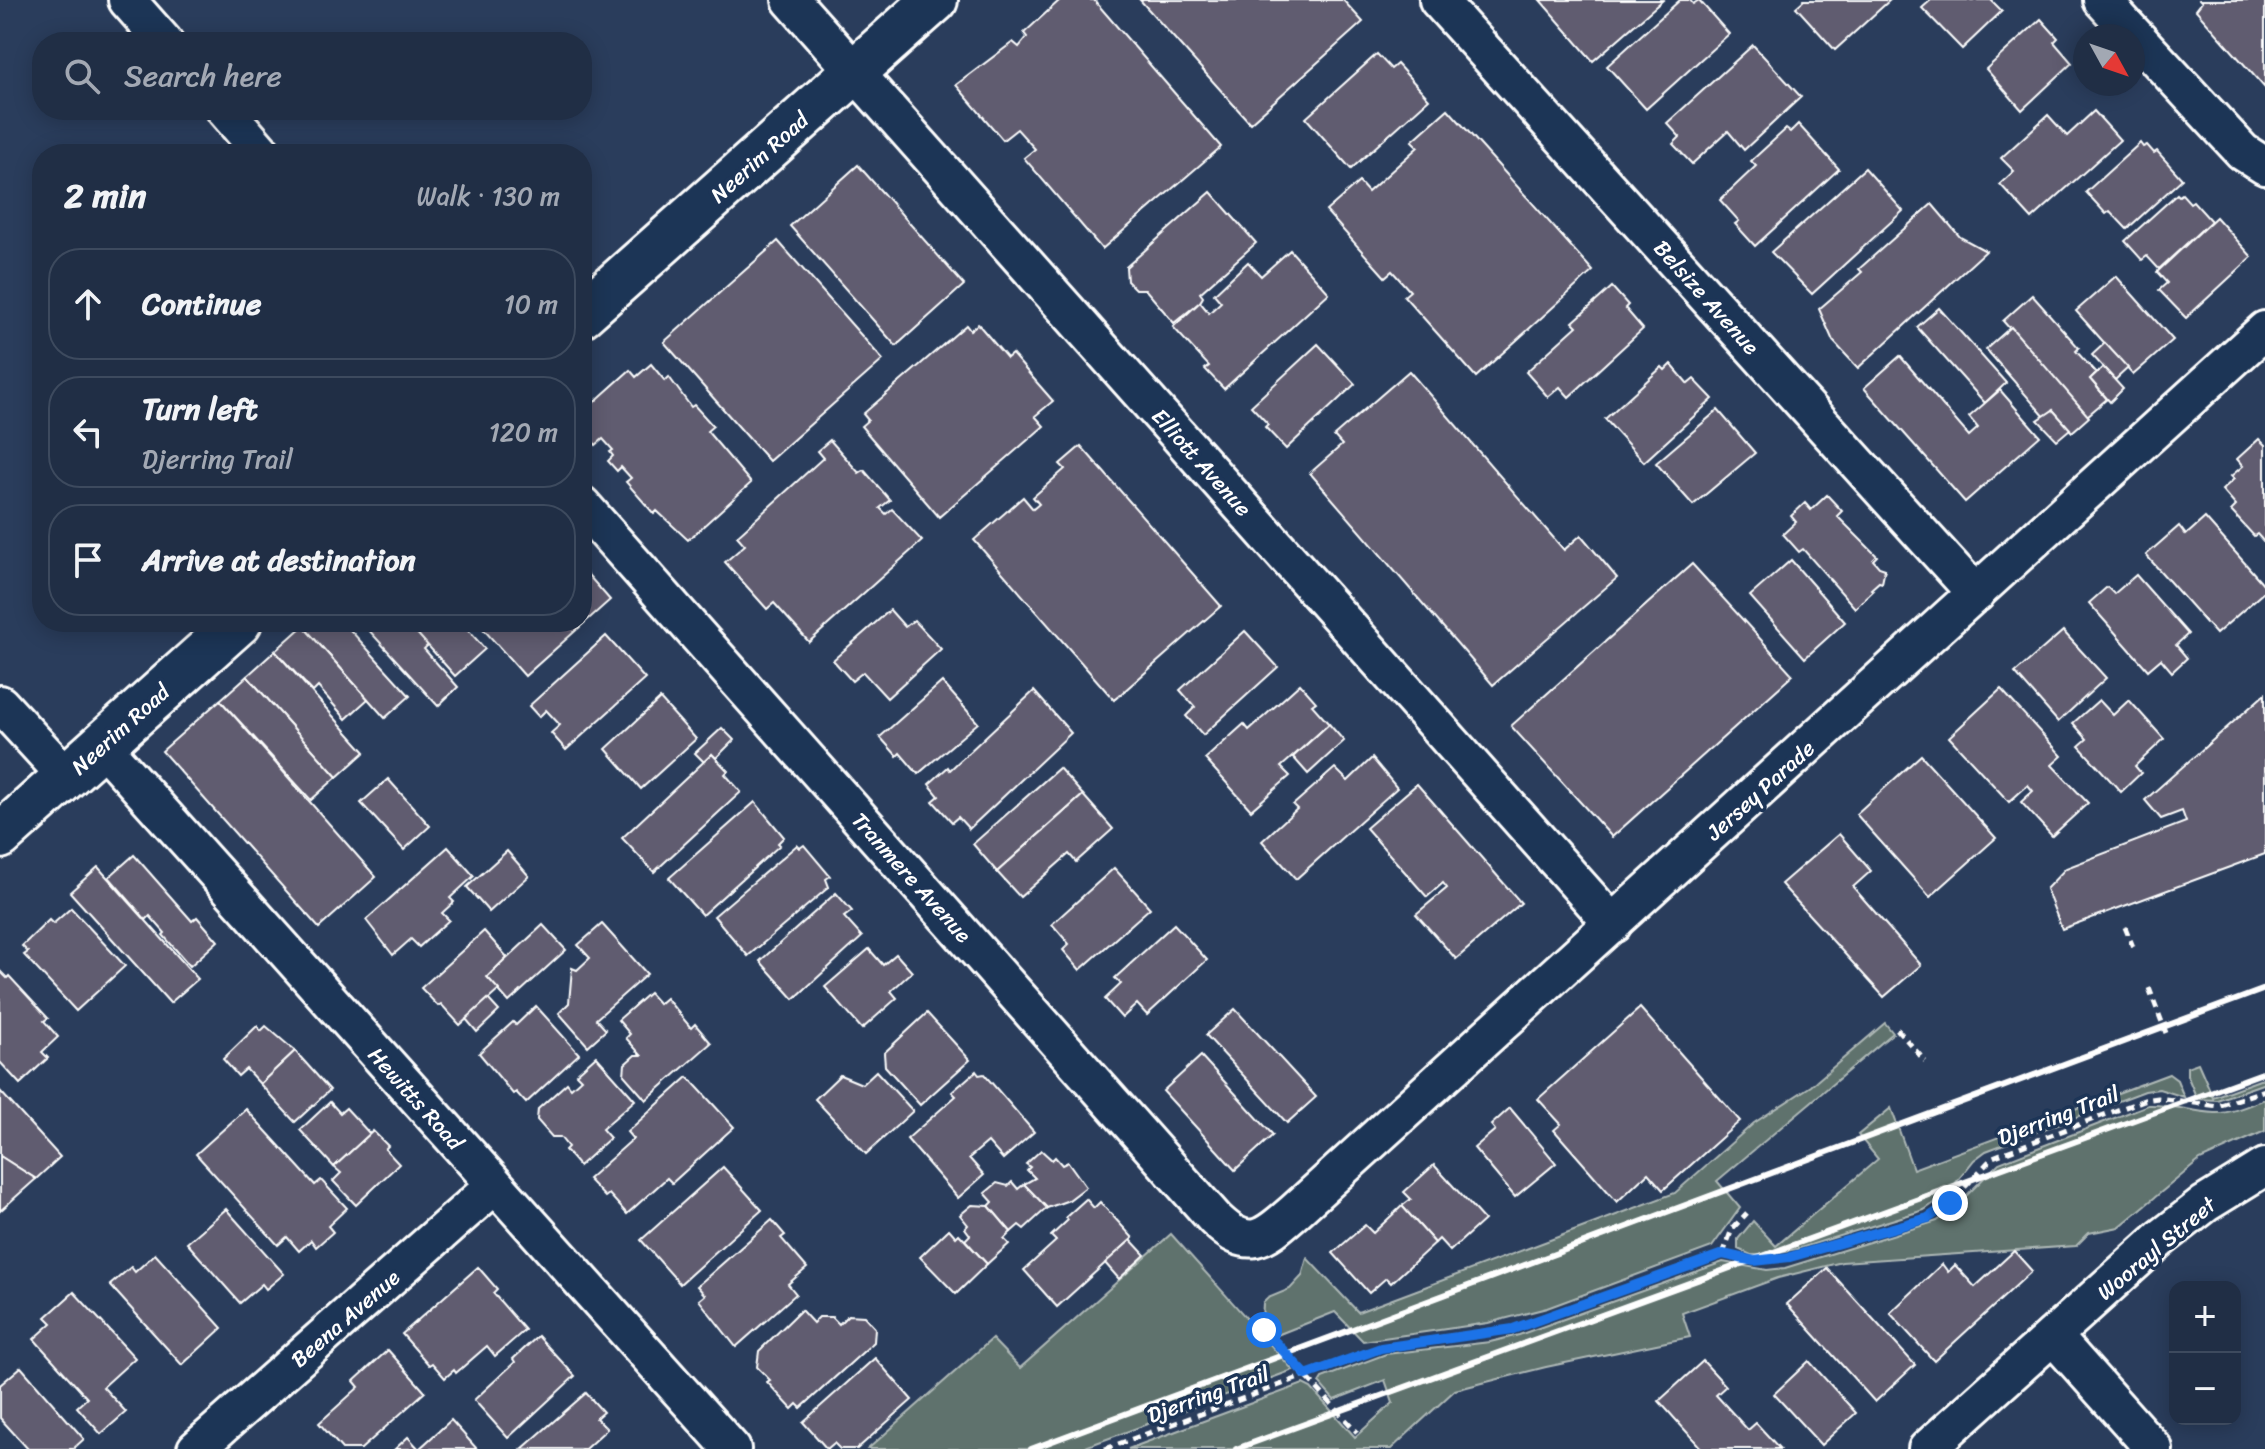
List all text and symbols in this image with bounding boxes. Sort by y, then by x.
north arrow [2073,24,2145,96]
search box [32,32,592,120]
text: Search here [124,49,282,103]
icon: search [60,54,104,98]
street label: Neerim Road [701,101,819,213]
text: 2 min [64,166,146,226]
text: Walk · 130 m [417,173,560,219]
street label: Belsize Avenue [1644,231,1770,364]
text: Continue [142,277,261,331]
text: 10 m [504,281,558,327]
icon: ahead [66,282,110,326]
text: Turn left [142,382,258,436]
street label: Elliott Avenue [1142,399,1262,526]
text: 120 m [489,409,558,455]
icon: left [66,410,110,454]
text: Djerring Trail [142,436,293,482]
text: Arrive at destination [142,533,416,587]
icon: arrive [66,538,110,582]
street label: Neerim Road [62,673,180,785]
street label: Jersey Parade [1696,730,1824,851]
street label: Tranmere Avenue [842,803,982,952]
street label: Hewitts Road [358,1037,474,1160]
street label: Djerring Trail [1992,1074,2125,1157]
route end [1932,1185,1968,1221]
street label: Woorayl Street [2088,1186,2226,1310]
street label: Beena Avenue [281,1259,410,1378]
map controls [2169,1281,2241,1425]
button: + [2169,1281,2241,1353]
route start [1246,1312,1282,1348]
button: − [2169,1353,2241,1425]
street label: Djerring Trail [1141,1354,1276,1435]

